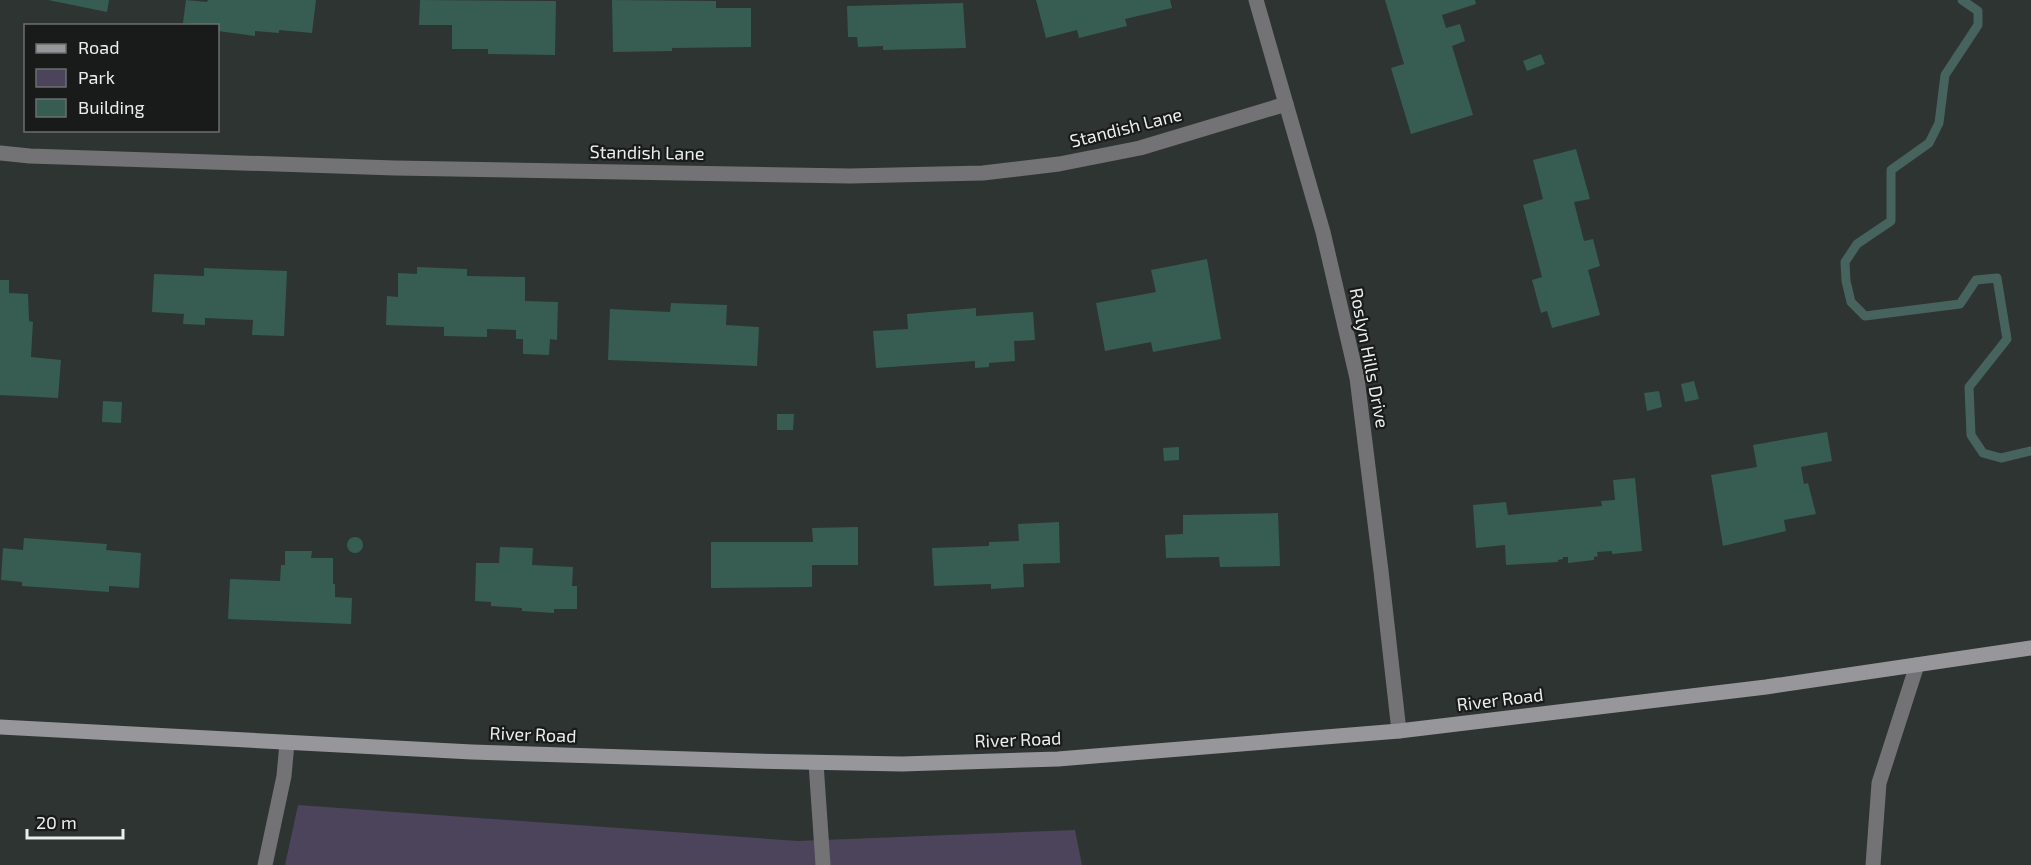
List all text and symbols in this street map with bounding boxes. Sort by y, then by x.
legend [24,24,219,132]
text: Road [78,36,119,58]
text: Park [78,66,115,88]
text: Building [78,96,145,118]
street label: Standish Lane [1067,102,1184,152]
street label: Standish Lane [589,140,705,164]
street label: Roslyn Hills Drive [1346,286,1394,430]
street label: River Road [1455,683,1544,715]
street label: River Road [489,721,577,747]
street label: River Road [974,726,1062,752]
scale bar [27,802,123,840]
text: 20 m [36,811,77,833]

